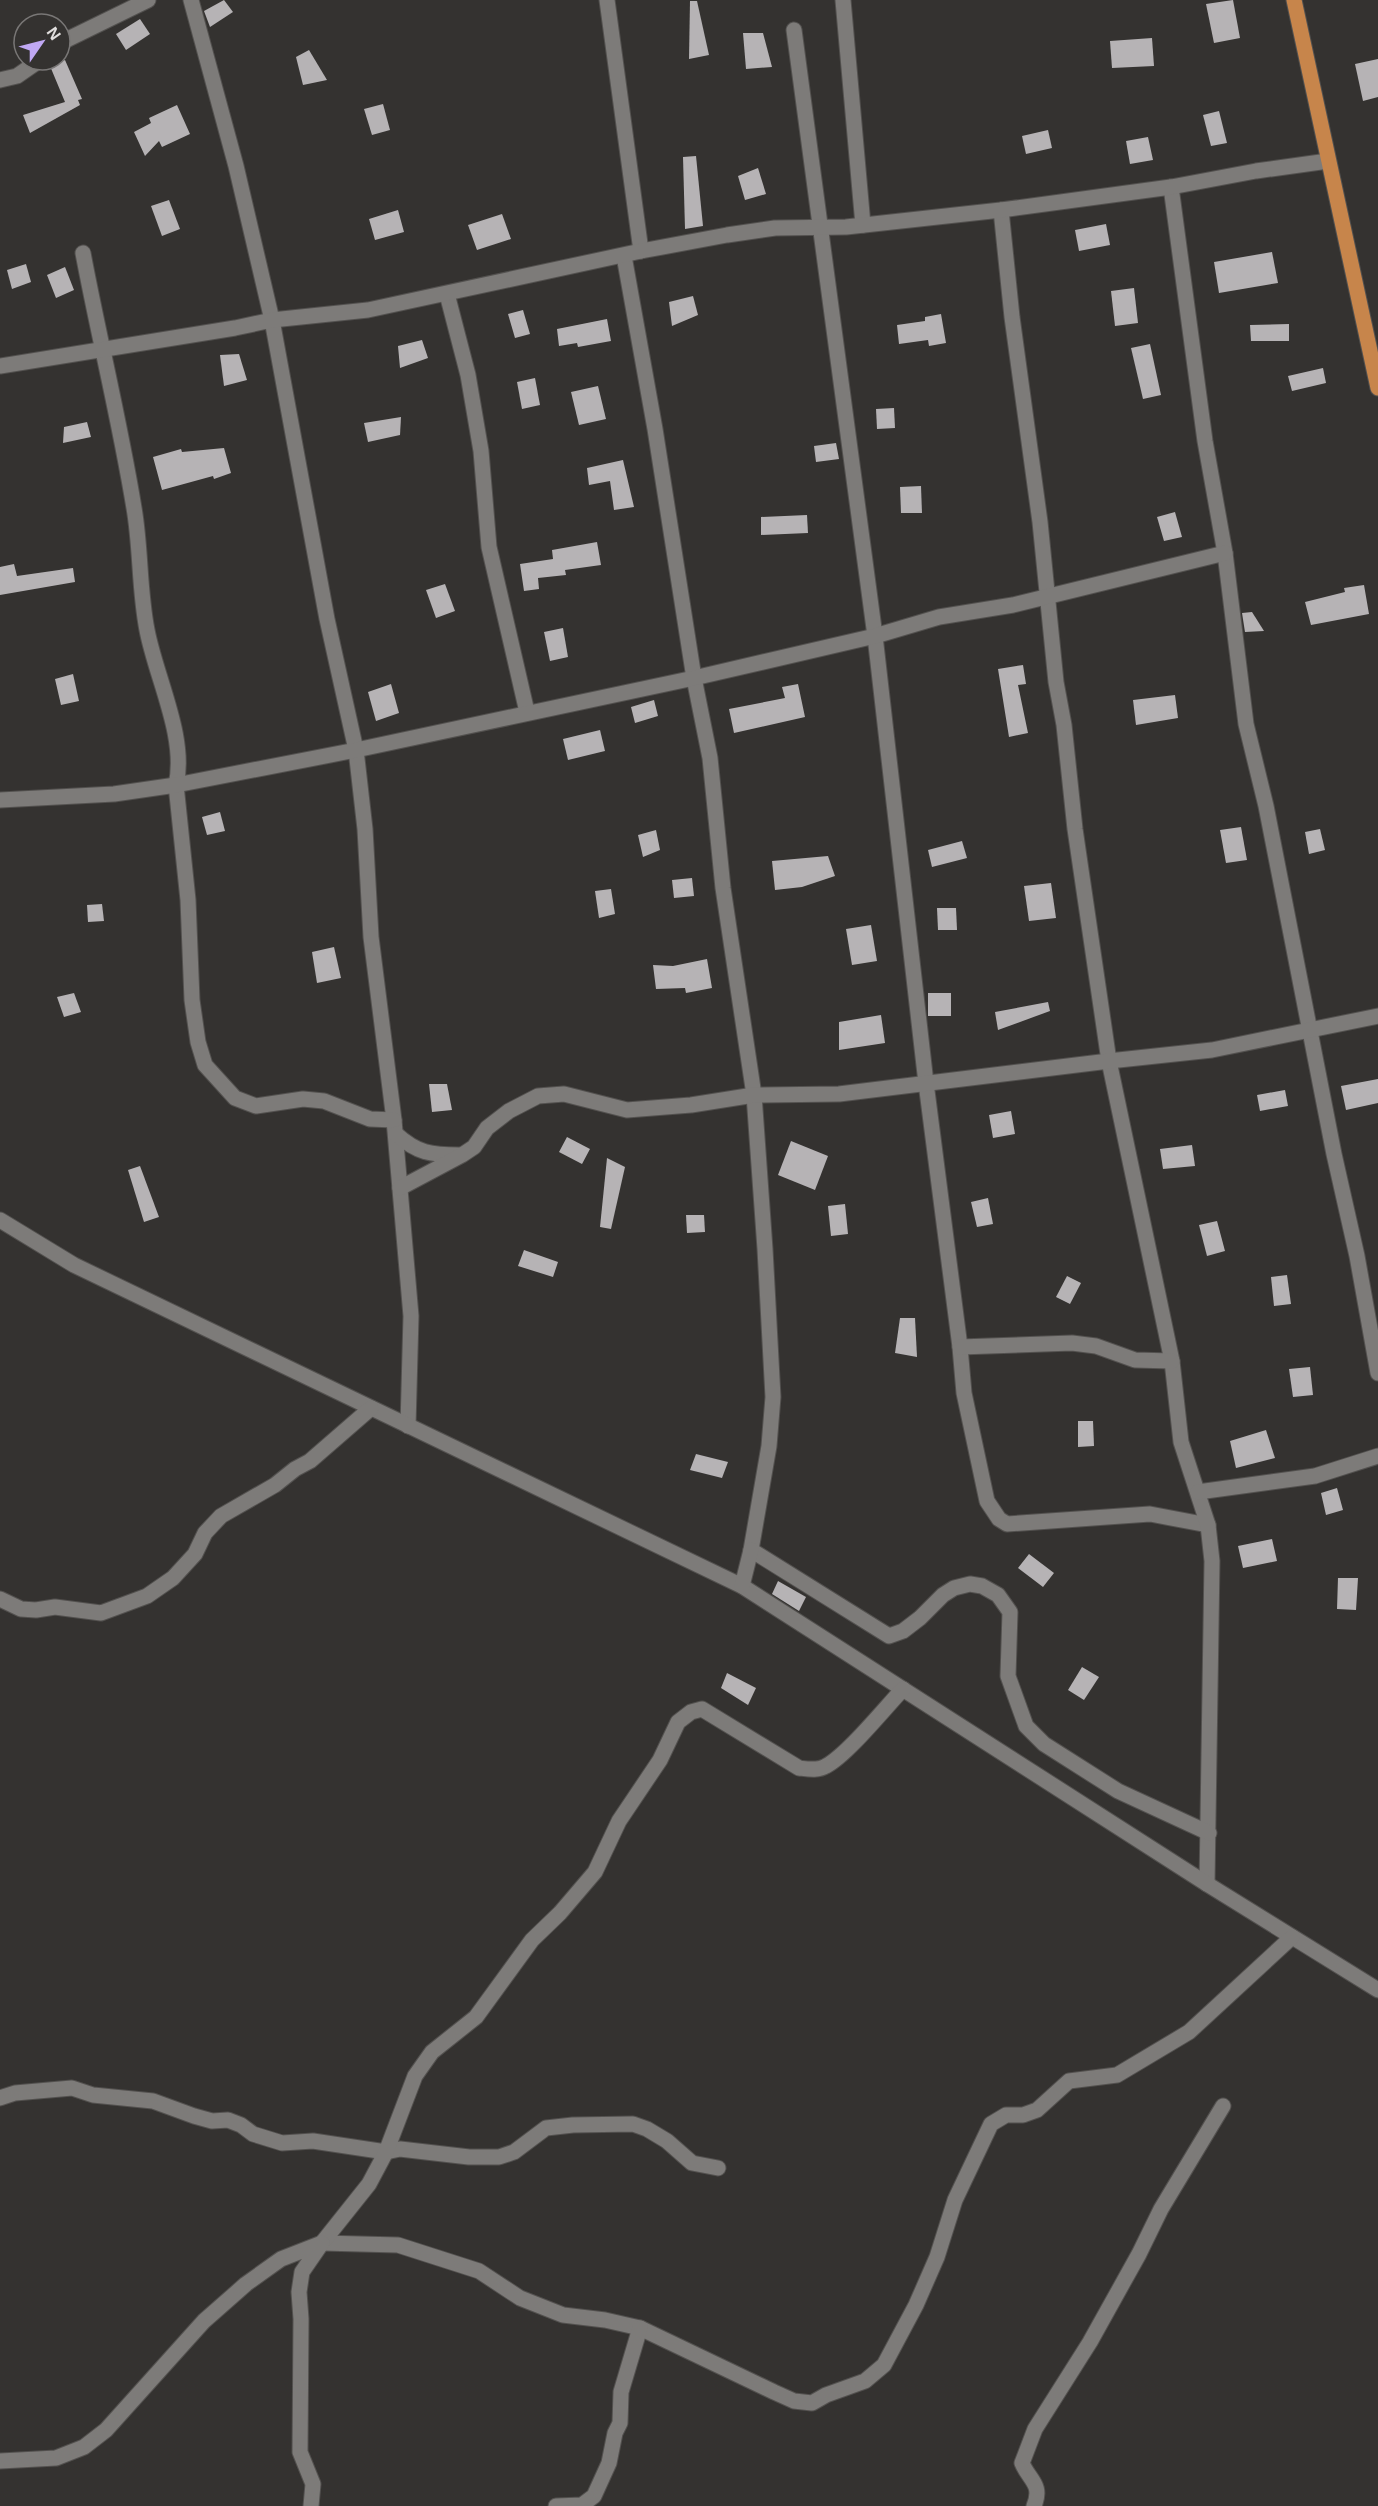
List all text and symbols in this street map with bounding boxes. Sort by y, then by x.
north arrow [12,12,72,72]
text: N [44,24,64,43]

